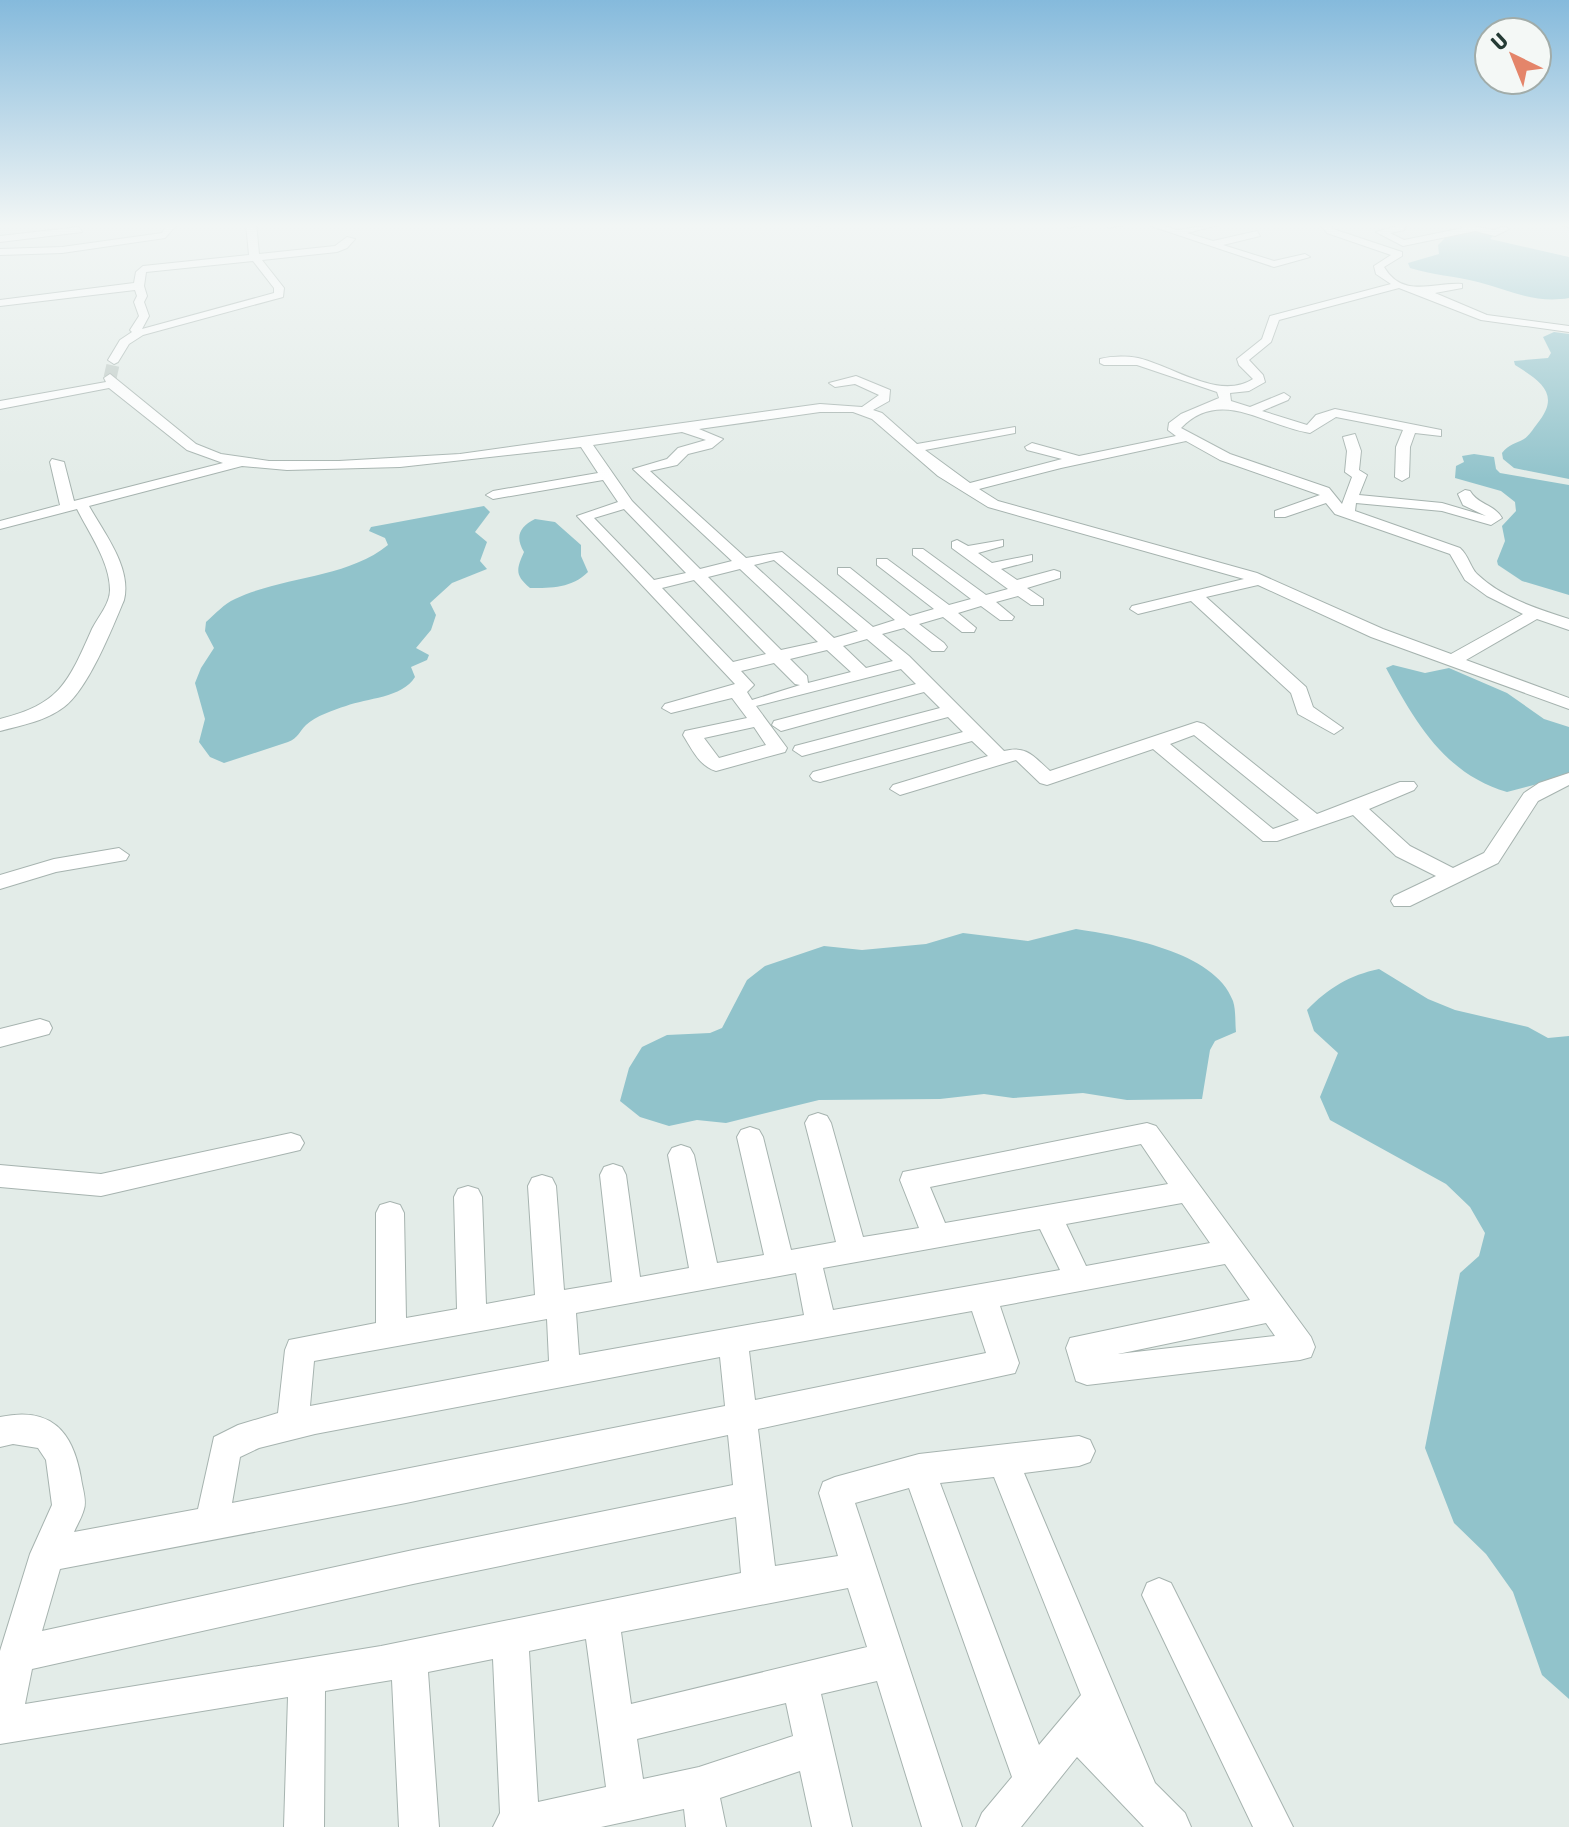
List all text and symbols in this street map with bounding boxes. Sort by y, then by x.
north arrow [1473,16,1553,96]
text: U [1486,27,1513,55]

